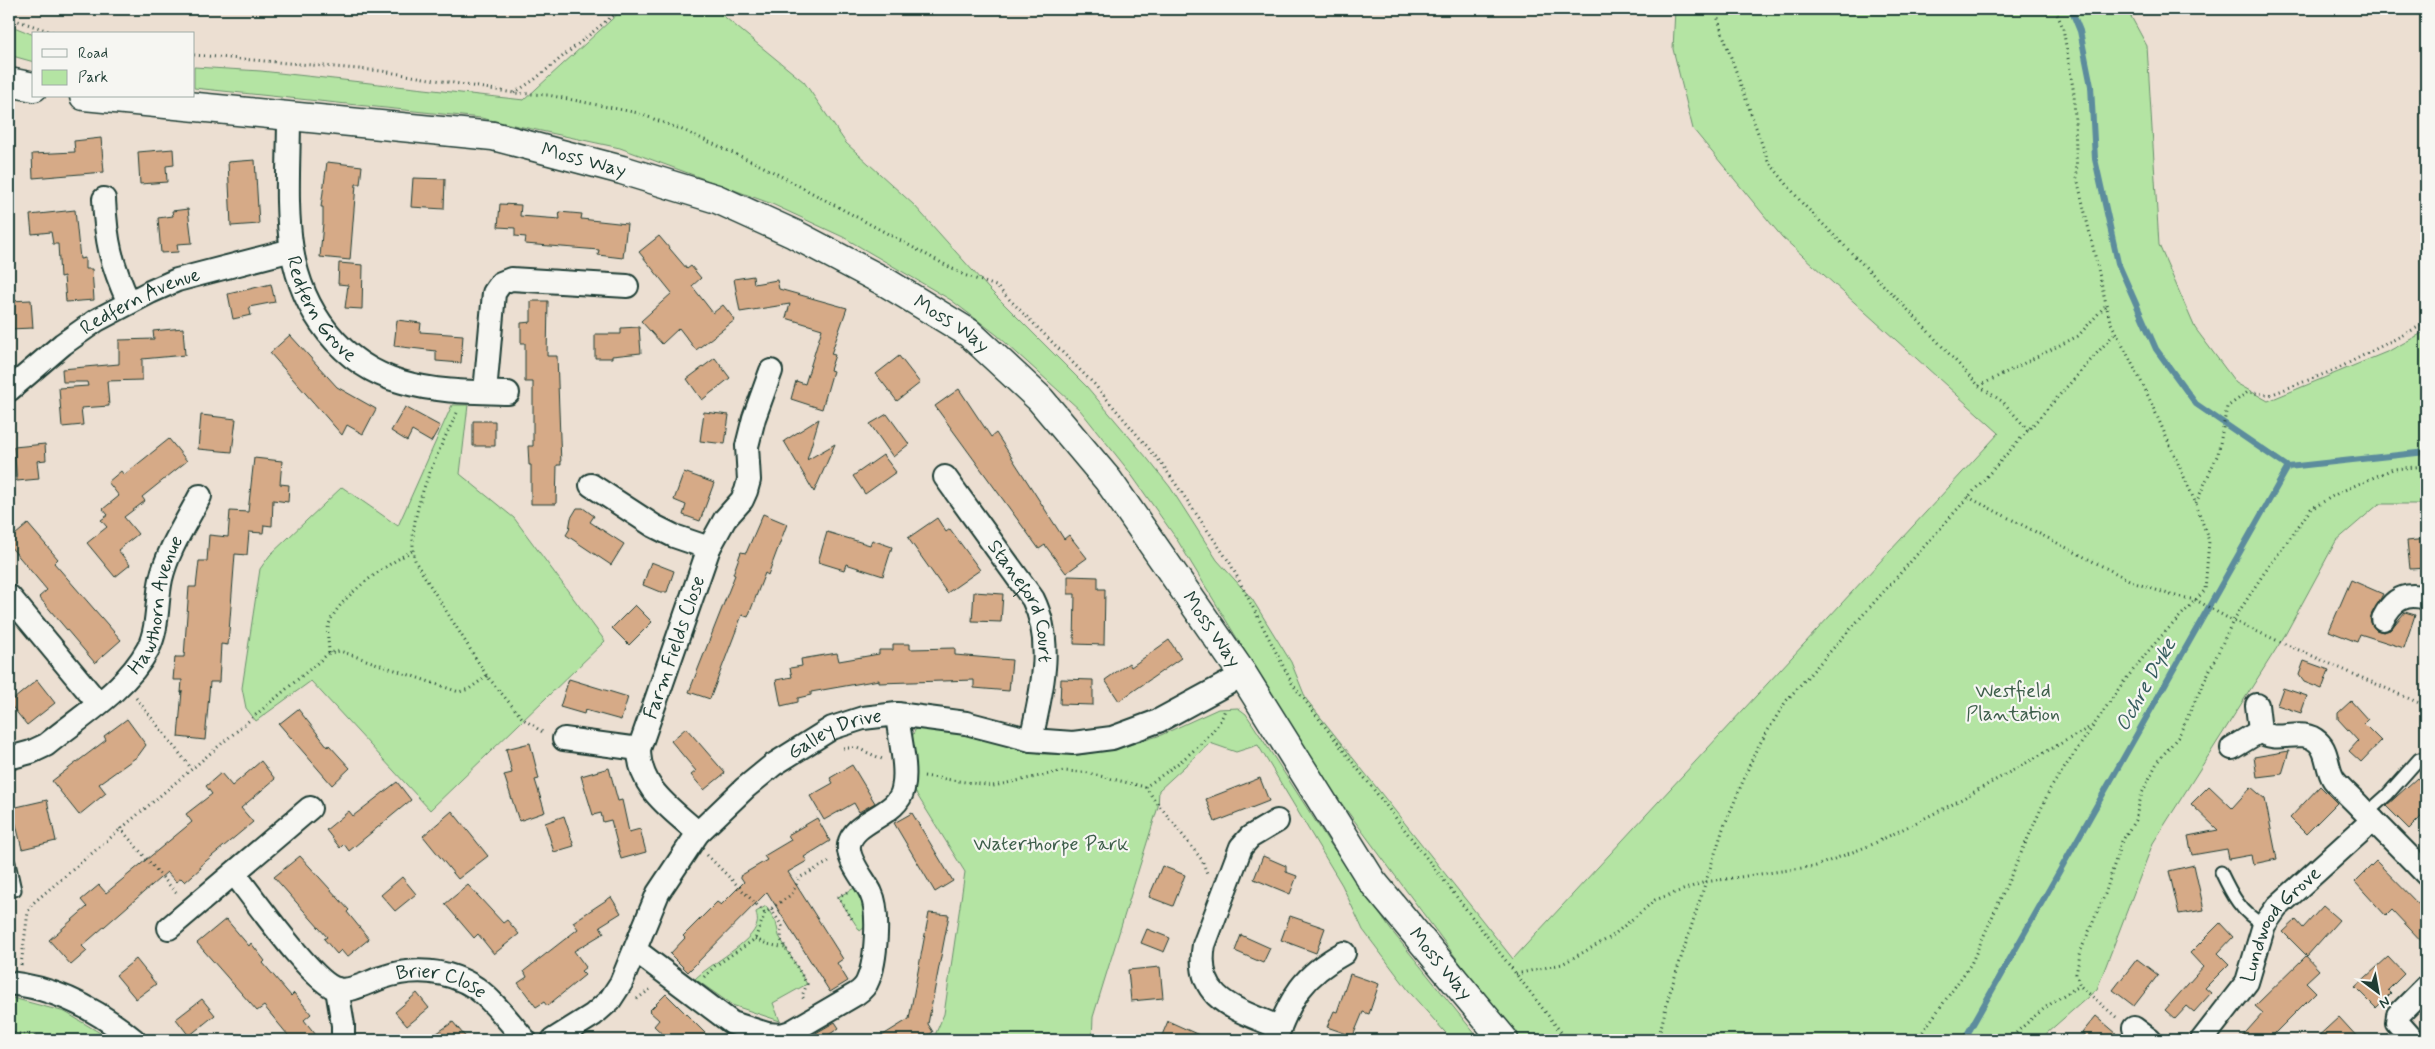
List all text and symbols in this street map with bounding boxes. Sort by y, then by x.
legend [32,32,195,98]
text: Road [78,44,108,64]
text: Park [78,68,108,88]
street label: Moss Way [538,136,629,184]
street label: Redfern Grove [280,253,363,369]
street label: Redfern Avenue [75,261,203,341]
street label: Moss Way [908,289,996,359]
street label: Hawthorn Avenue [122,531,190,680]
street label: Staneford Court [981,534,1058,663]
street label: Farm Fields Close [637,572,712,723]
street label: Moss Way [1176,586,1248,673]
water label: Ochre Dyke [2109,633,2183,737]
park label: Westfield Plantation [1966,678,2060,728]
street label: Galley Drive [782,702,883,766]
park label: Waterthorpe Park [973,831,1129,858]
street label: Lundwood Grove [2234,860,2327,985]
street label: Moss Way [1403,922,1479,1006]
street label: Brier Close [394,958,493,1005]
north arrow [2352,966,2402,1016]
text: N [2376,992,2393,1012]

